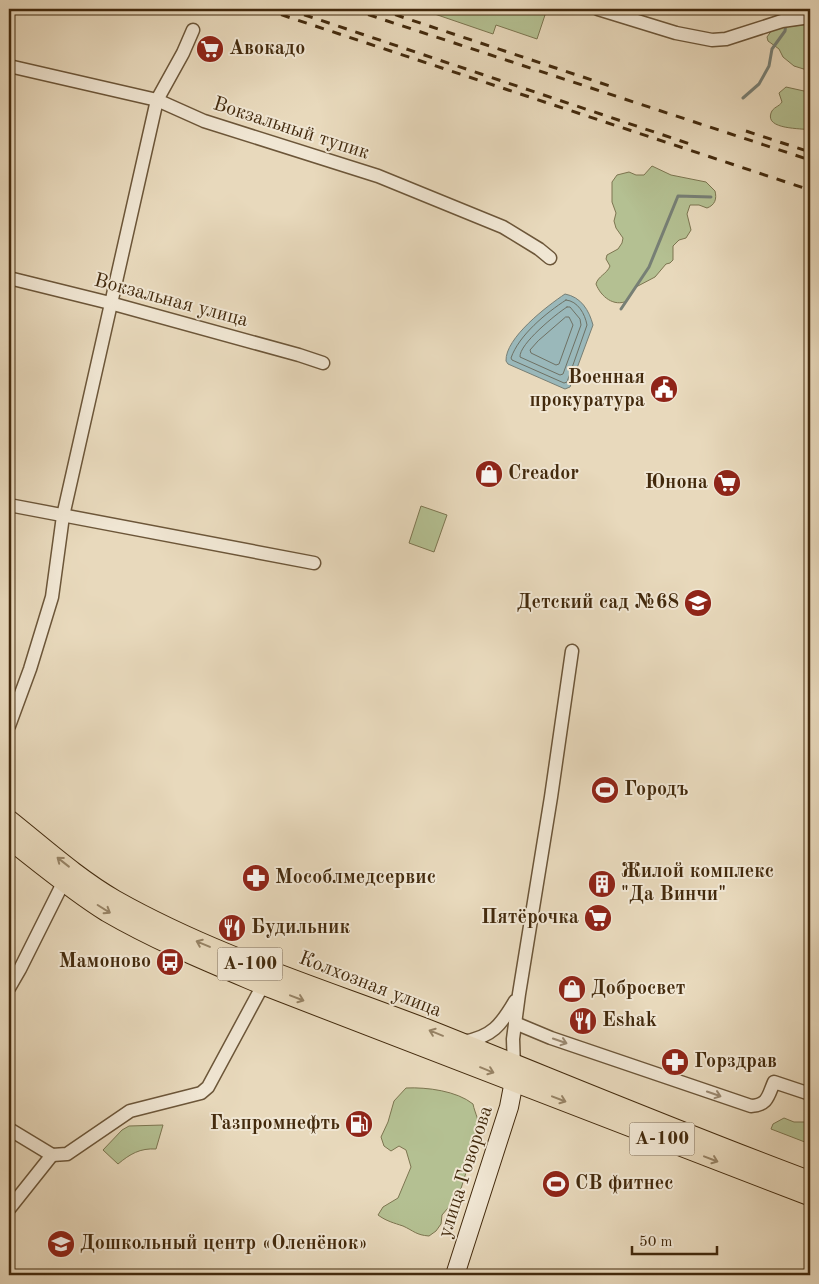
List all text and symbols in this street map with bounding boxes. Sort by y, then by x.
supermarket icon: Авокадо [195,34,225,64]
place label: Авокадо [229,39,305,59]
street label: Вокзальный тупик [210,94,372,164]
street label: Вокзальная улица [92,271,250,331]
place label: Военная прокуратура [529,368,645,411]
public building icon: Военная прокуратура [649,374,679,404]
shop icon: Creador [474,459,504,489]
place label: Creador [508,464,579,484]
supermarket icon: Юнона [712,468,742,498]
place label: Юнона [645,473,708,493]
school or university icon: Детский сад №68 [683,588,713,618]
place label: Детский сад №68 [517,593,679,613]
sports icon: Городъ [590,775,620,805]
place label: Городъ [624,780,689,800]
one-way arrow [57,857,70,868]
place label: Жилой комплекс "Да Винчи" [621,862,774,905]
pharmacy icon: Мособлмедсервис [241,863,271,893]
place label: Мособлмедсервис [275,868,436,888]
building icon: Жилой комплекс "Да Винчи" [587,869,617,899]
supermarket icon: Пятёрочка [583,903,613,933]
one-way arrow [97,905,111,915]
place label: Пятёрочка [481,908,579,928]
restaurant icon: Будильник [217,913,247,943]
place label: Будильник [251,918,350,938]
one-way arrow [196,938,211,948]
bus stop icon: Мамоново [155,947,185,977]
road number: А-100 [218,948,282,981]
street label: Колхозная улица [296,949,444,1021]
place label: Мамоново [59,952,151,972]
shop icon: Добросвет [557,974,587,1004]
place label: Добросвет [591,979,685,999]
one-way arrow [289,994,304,1003]
restaurant icon: Eshak [568,1006,598,1036]
place label: Eshak [602,1011,657,1031]
one-way arrow [429,1028,444,1037]
one-way arrow [552,1037,567,1046]
pharmacy icon: Горздрав [660,1047,690,1077]
place label: Горздрав [694,1052,777,1072]
one-way arrow [479,1066,494,1076]
one-way arrow [706,1090,721,1099]
one-way arrow [551,1095,566,1105]
street label: улица Говорова [435,1103,497,1240]
fuel station icon: Газпромнефть [344,1109,374,1139]
place label: Газпромнефть [210,1114,340,1134]
road number: А-100 [630,1122,694,1156]
one-way arrow [703,1155,718,1164]
sports icon: СВ фитнес [541,1169,571,1199]
place label: СВ фитнес [575,1174,674,1194]
scale bar [632,1224,716,1256]
school or university icon: Дошкольный центр «Оленёнок» [46,1229,76,1259]
place label: Дошкольный центр «Оленёнок» [80,1234,368,1254]
text: 50 m [639,1235,673,1250]

